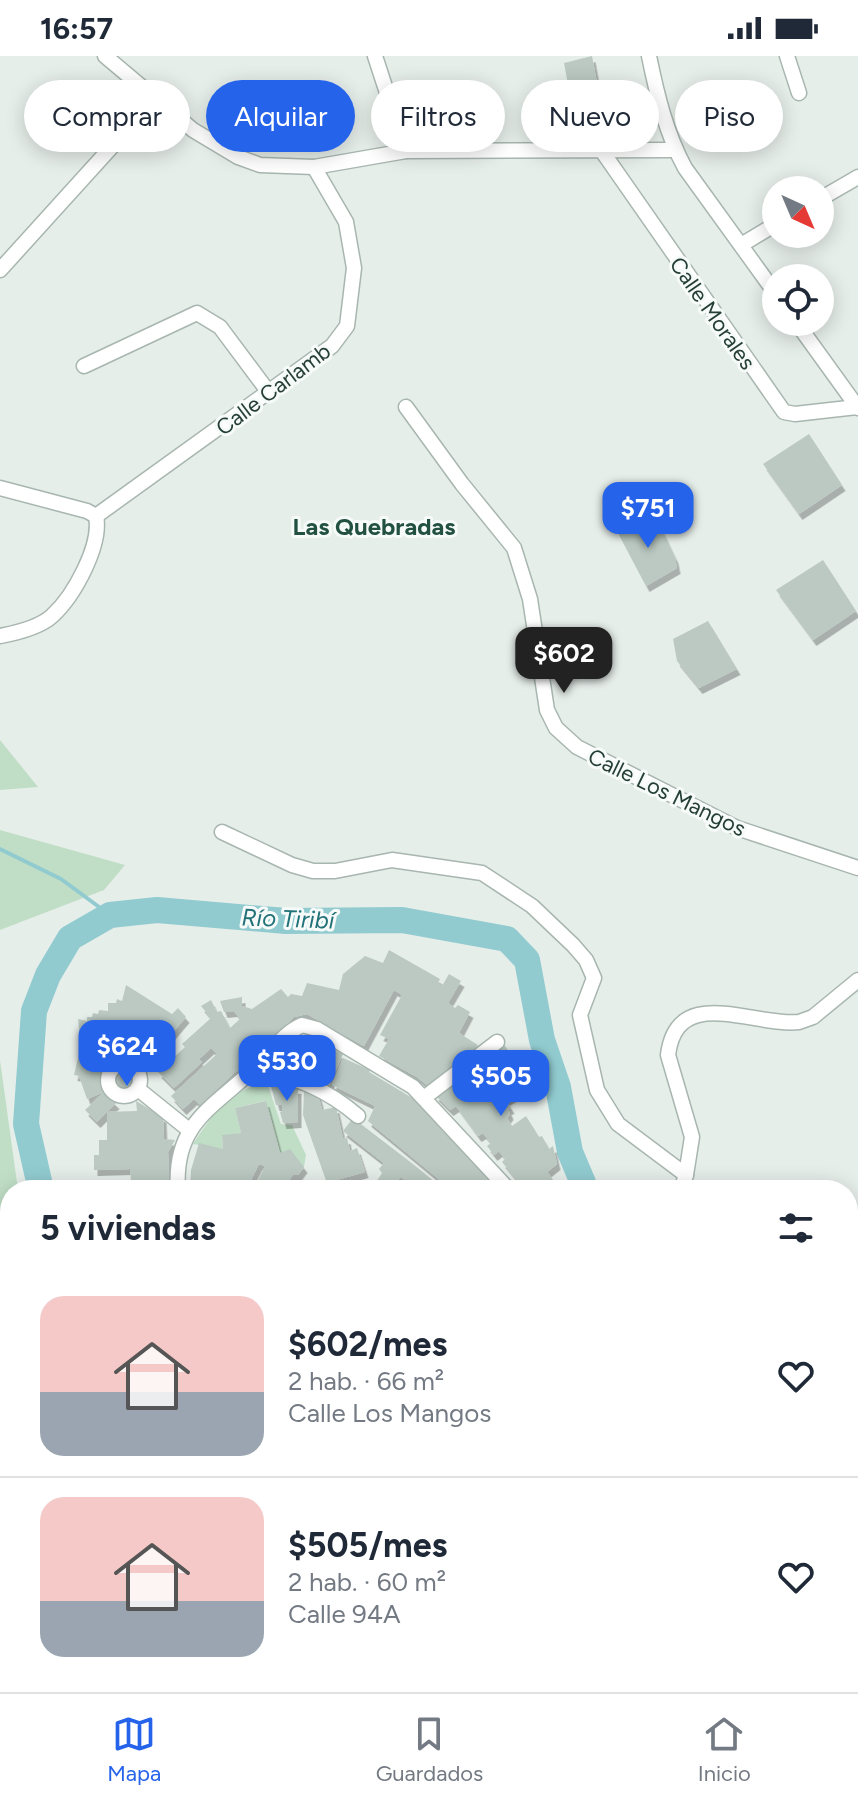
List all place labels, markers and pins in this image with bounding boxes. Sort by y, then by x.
pin: $751 [601,482,695,550]
pin: $602 [517,627,611,695]
pin: $624 [80,1020,174,1088]
pin: $530 [240,1035,334,1103]
pin: $505 [454,1050,548,1118]

